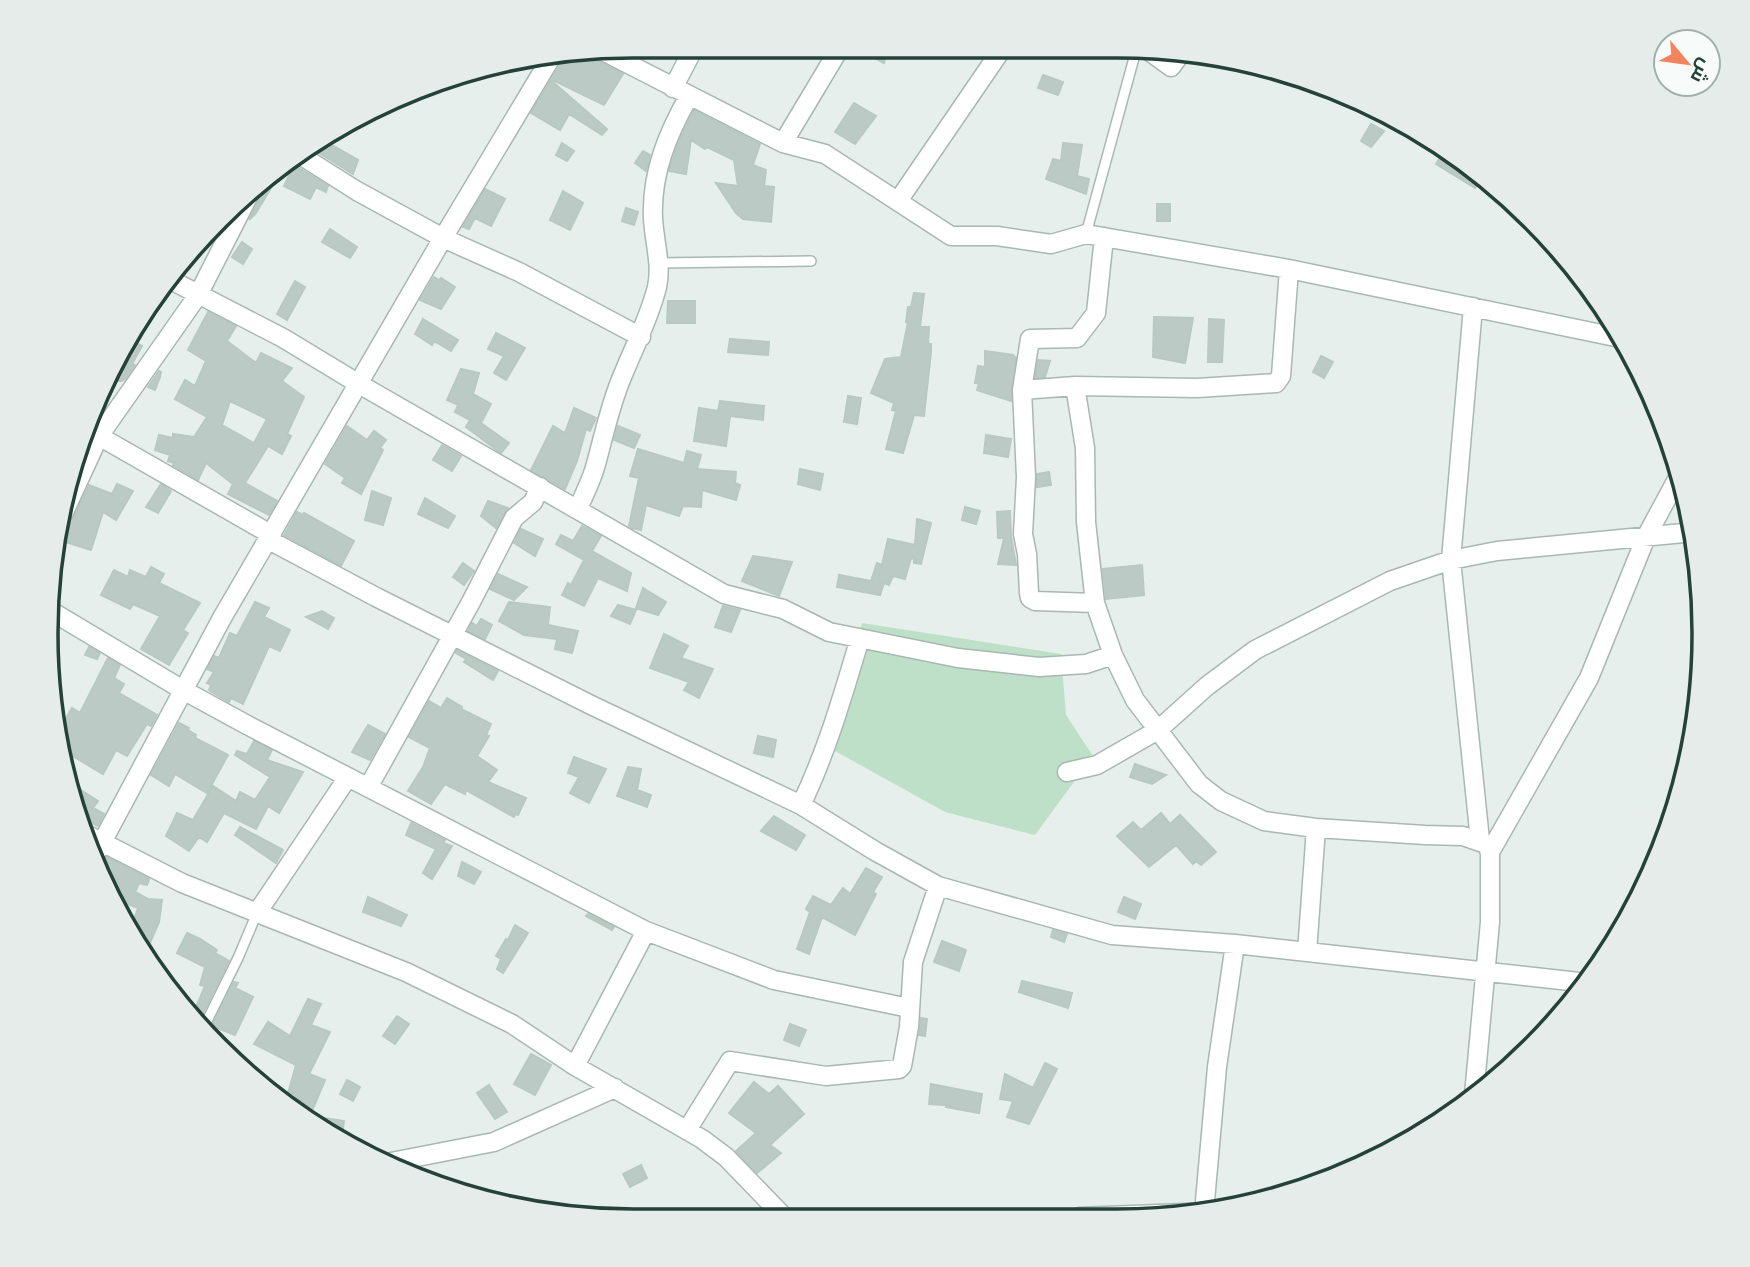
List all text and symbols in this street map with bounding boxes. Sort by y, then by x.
north arrow [1652,28,1722,98]
text: ش [1685,55,1718,88]

